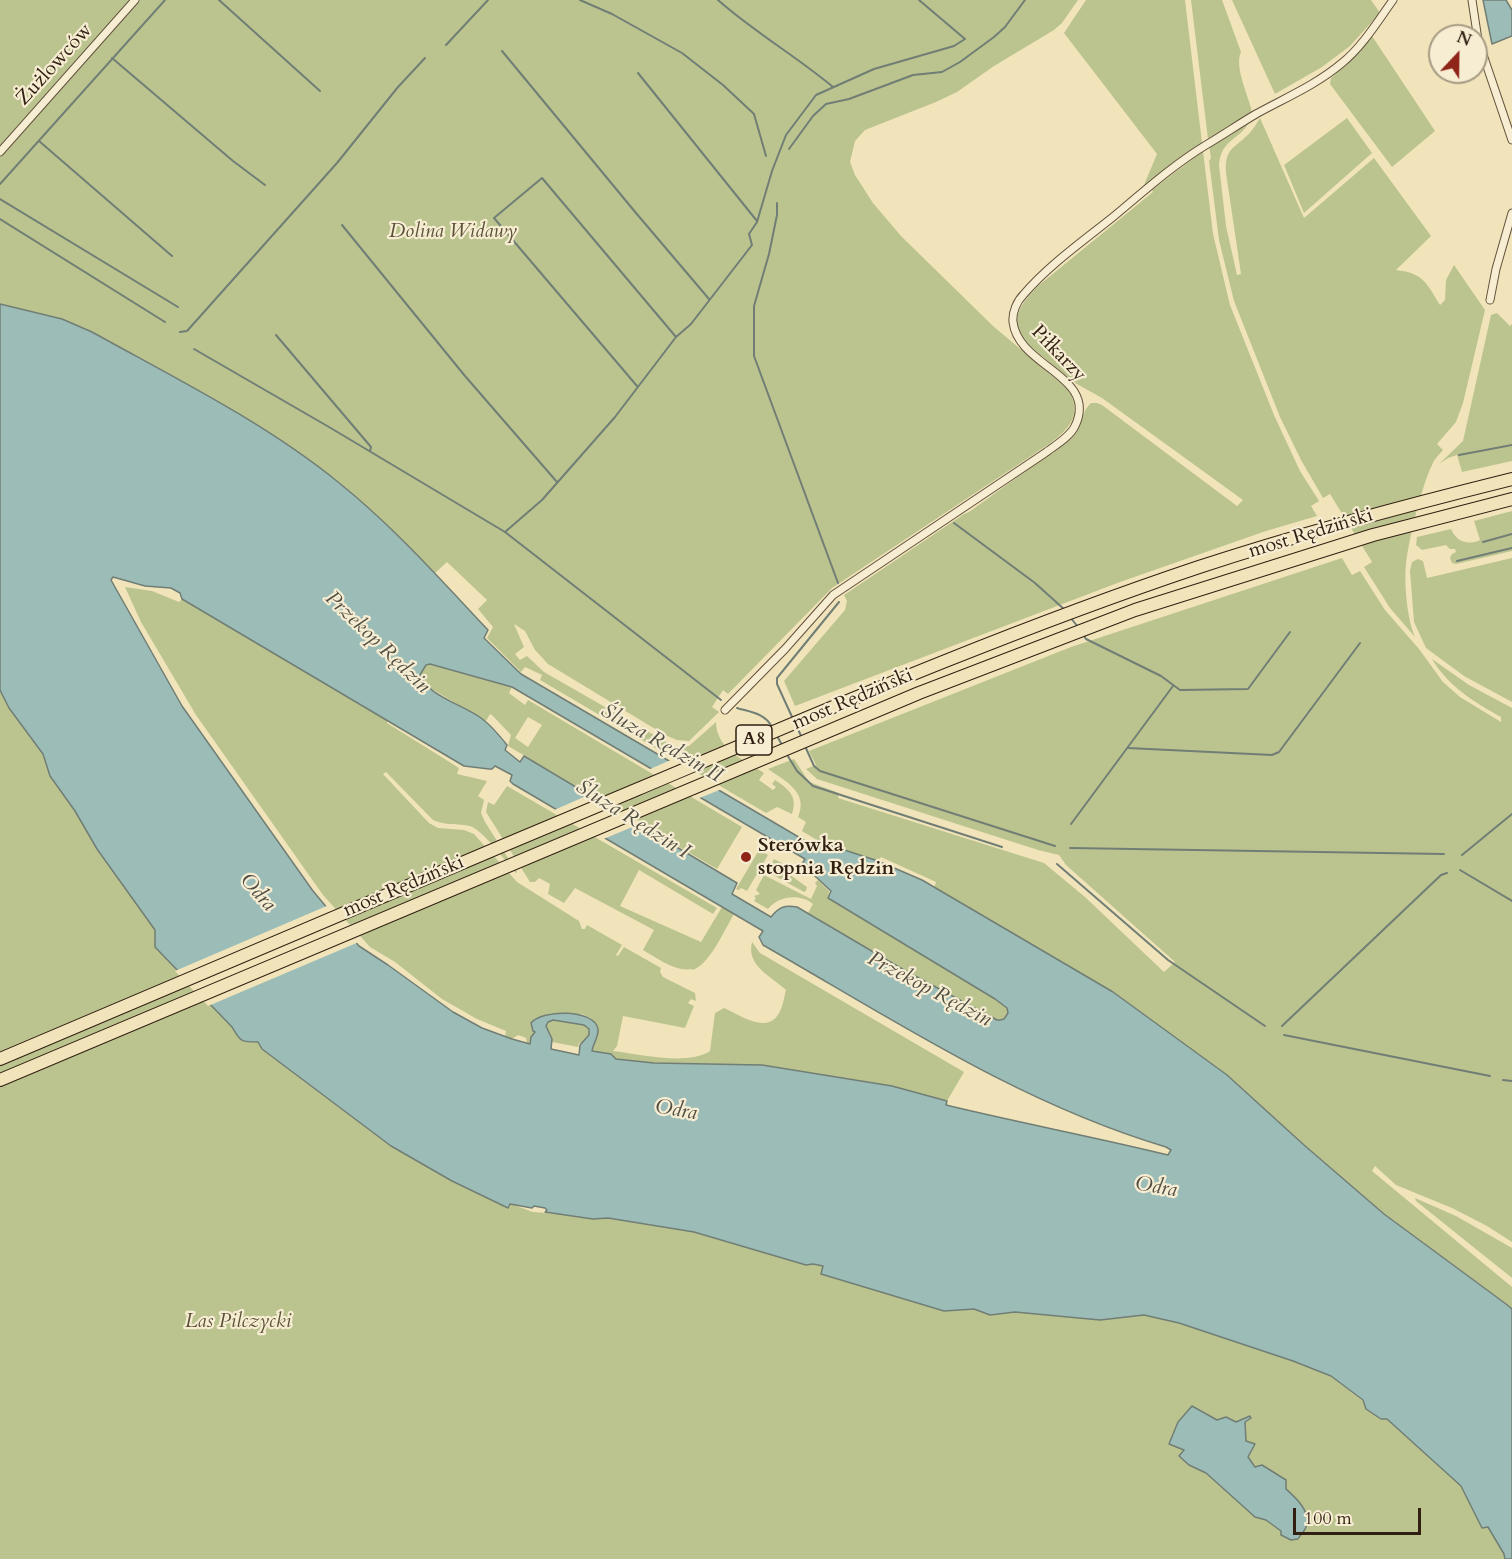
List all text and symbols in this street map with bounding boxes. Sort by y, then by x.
street label: Żużlowców [12,19,98,111]
north arrow [1428,24,1488,84]
text: N [1453,26,1475,52]
park label: Dolina Widawy [389,220,517,244]
street label: Piłkarzy [1025,321,1091,387]
street label: most Rędziński [1246,504,1376,564]
water label: Przekop Rędzin [319,587,435,699]
street label: most Rędziński [789,664,917,736]
water label: Śluza Rędzin II [596,699,726,789]
road number: A8 [736,725,772,755]
water label: Śluza Rędzin I [571,775,693,865]
place label: Sterówka stopnia Rędzin [758,834,894,881]
marker: Sterówka stopnia Rędzin [739,850,753,864]
street label: most Rędziński [340,851,468,923]
water label: Odra [233,869,281,917]
water label: Przekop Rędzin [863,947,995,1033]
water label: Odra [653,1095,699,1127]
water label: Odra [1133,1172,1179,1204]
park label: Las Pilczycki [185,1310,291,1334]
scale bar [1296,1496,1424,1534]
text: 100 m [1304,1506,1352,1531]

